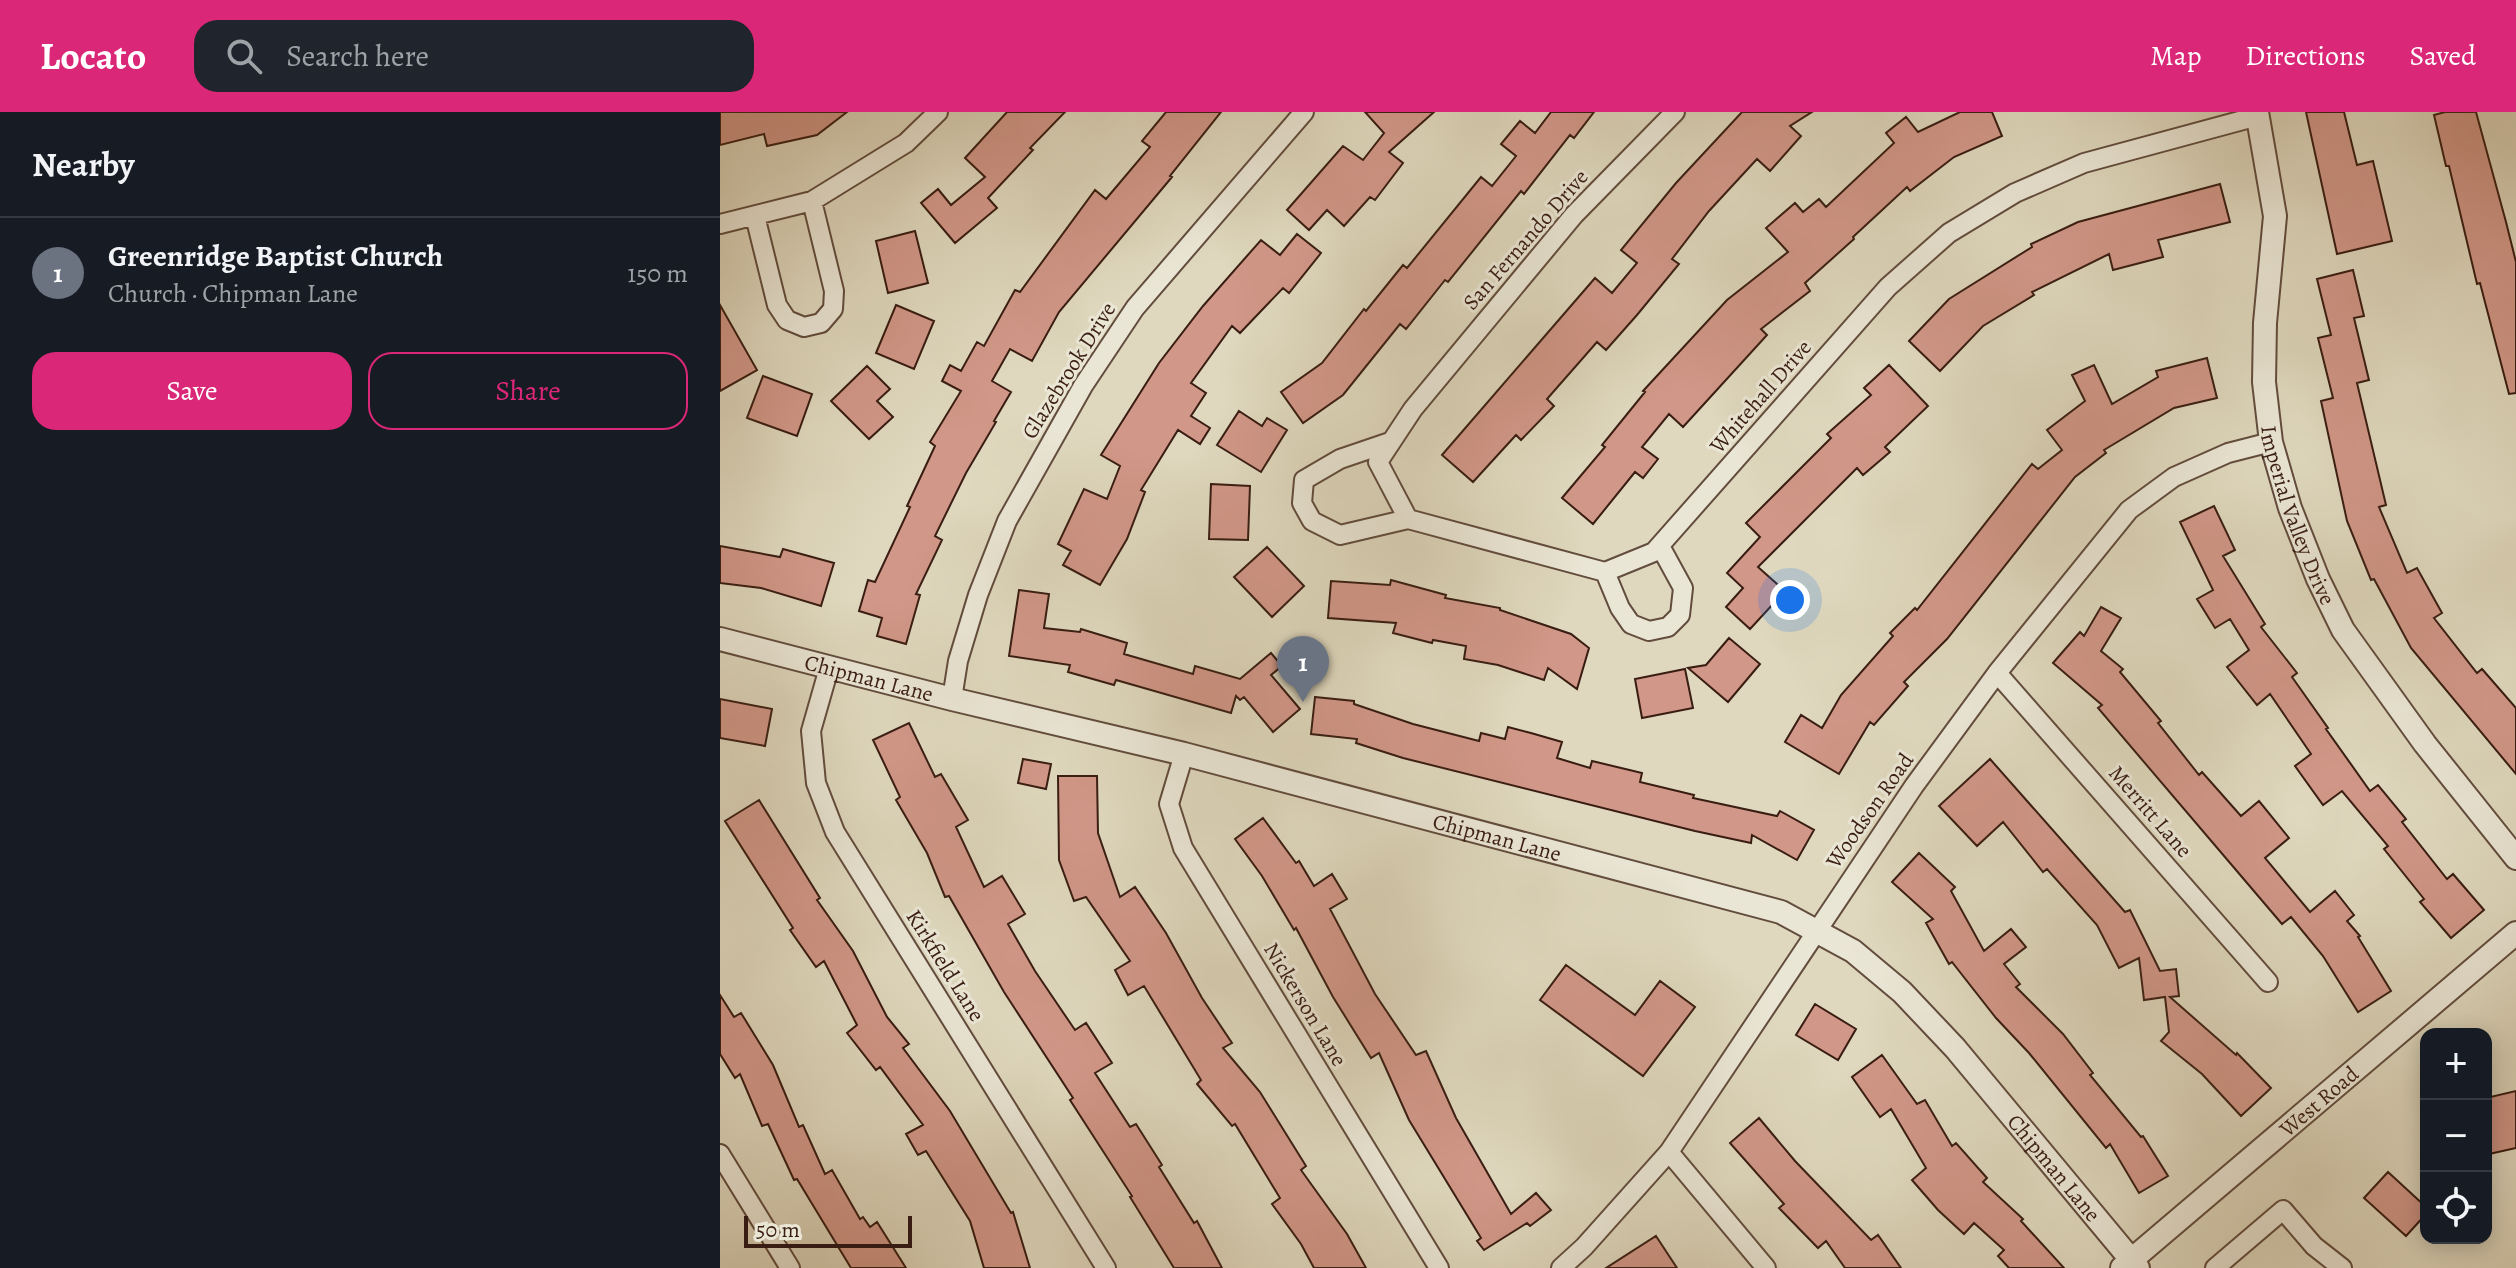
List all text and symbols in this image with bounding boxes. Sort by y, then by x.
search box [194,20,754,92]
text: Locato [40,30,146,82]
icon: search [222,34,266,78]
text: Search here [286,36,429,76]
text: Map [2150,37,2201,75]
text: Directions [2245,37,2366,75]
text: Saved [2410,37,2476,75]
text: Nearby [32,141,135,188]
street label: San Fernando Drive [1456,163,1595,316]
text: Greenridge Baptist Church [108,236,443,276]
text: 1 [53,256,63,291]
text: 150 m [627,256,688,291]
text: Church · Chipman Lane [108,276,358,311]
street label: Glazebrook Drive [1015,296,1123,445]
street label: Whitehall Drive [1702,333,1819,461]
button: Save [32,352,352,430]
button: Share [368,352,688,430]
street label: Imperial Valley Drive [2253,424,2342,610]
your location [1770,580,1810,620]
pin: 1 [1277,636,1329,702]
street label: Chipman Lane [801,648,936,710]
street label: Woodson Road [1818,747,1921,875]
street label: Merritt Lane [2102,759,2199,864]
street label: Chipman Lane [1429,806,1564,869]
street label: Kirkfield Lane [899,904,992,1027]
street label: Nickerson Lane [1256,937,1354,1072]
map controls [2420,1028,2492,1244]
button: + [2420,1028,2492,1100]
street label: West Road [2273,1059,2365,1145]
button: − [2420,1100,2492,1172]
street label: Chipman Lane [2000,1108,2107,1228]
button: locate [2420,1172,2492,1244]
scale bar [744,1212,912,1248]
text: 50 m [756,1215,800,1245]

